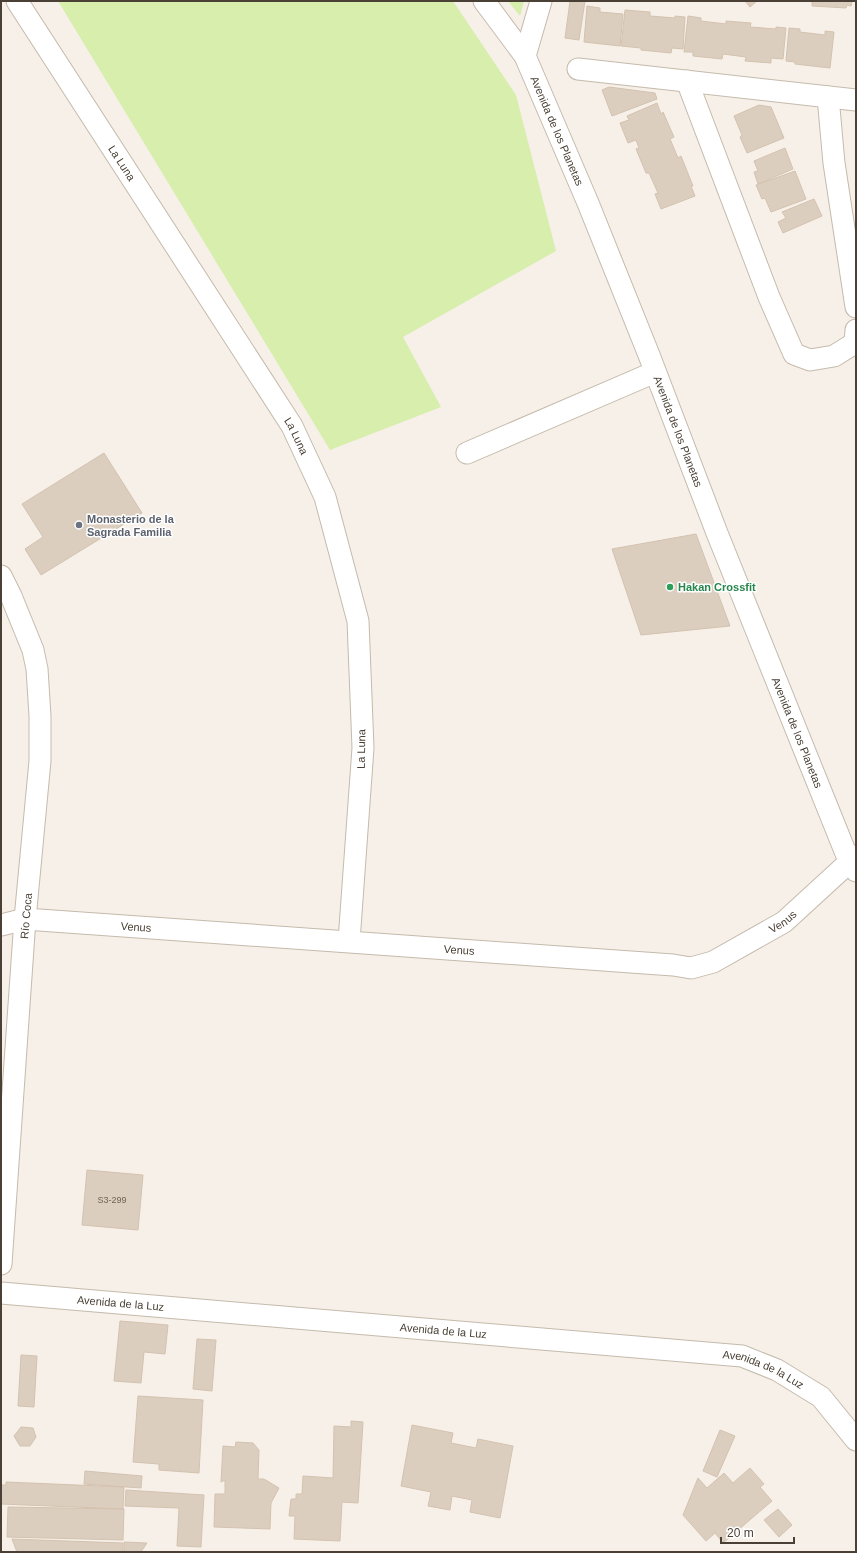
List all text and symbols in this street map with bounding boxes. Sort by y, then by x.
street label: Avenida de los Planetas [528,74,586,188]
street label: La Luna [106,143,138,184]
street label: Avenida de los Planetas [651,374,705,489]
street label: La Luna [282,415,311,457]
place label: Monasterio de la Sagrada Familia [87,513,175,538]
marker: Monasterio de la Sagrada Familia [74,520,84,530]
place label: Hakan Crossfit [678,581,756,593]
marker: Hakan Crossfit [665,582,675,592]
street label: Avenida de los Planetas [770,676,825,790]
street label: La Luna [355,728,367,769]
street label: Río Coca [18,892,34,939]
street label: Venus [767,908,799,935]
street label: Venus [120,920,152,934]
street label: Venus [443,943,475,957]
house number: S3-299 [97,1195,127,1205]
street label: Avenida de la Luz [77,1293,165,1313]
street label: Avenida de la Luz [399,1321,487,1340]
street label: Avenida de la Luz [722,1348,806,1391]
scale bar [721,1519,794,1545]
text: 20 m [727,1526,754,1540]

